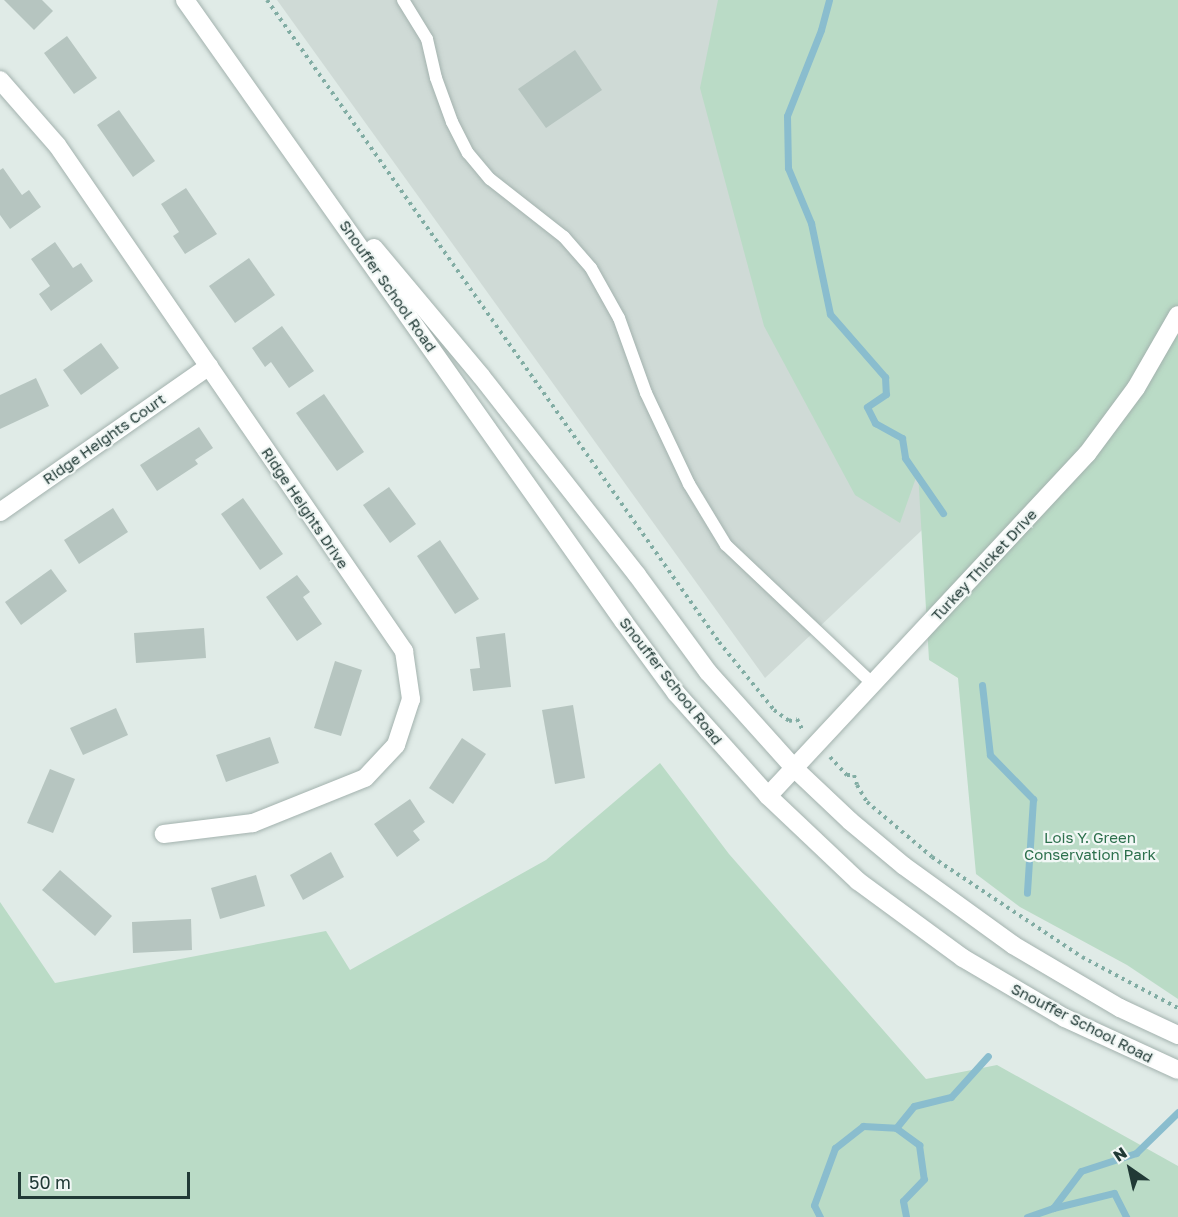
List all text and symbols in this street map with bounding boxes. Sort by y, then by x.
street label: Snouffer School Road [336,217,440,355]
street label: Ridge Heights Court [39,390,169,488]
street label: Ridge Heights Drive [258,444,352,572]
street label: Turkey Thicket Drive [928,505,1040,625]
street label: Snouffer School Road [616,614,726,748]
park label: Lois Y. Green Conservation Park [1024,828,1156,863]
street label: Snouffer School Road [1008,979,1156,1067]
north arrow [1100,1139,1160,1199]
text: N [1109,1142,1131,1166]
scale bar [21,1160,194,1198]
text: 50 m [29,1171,71,1193]

